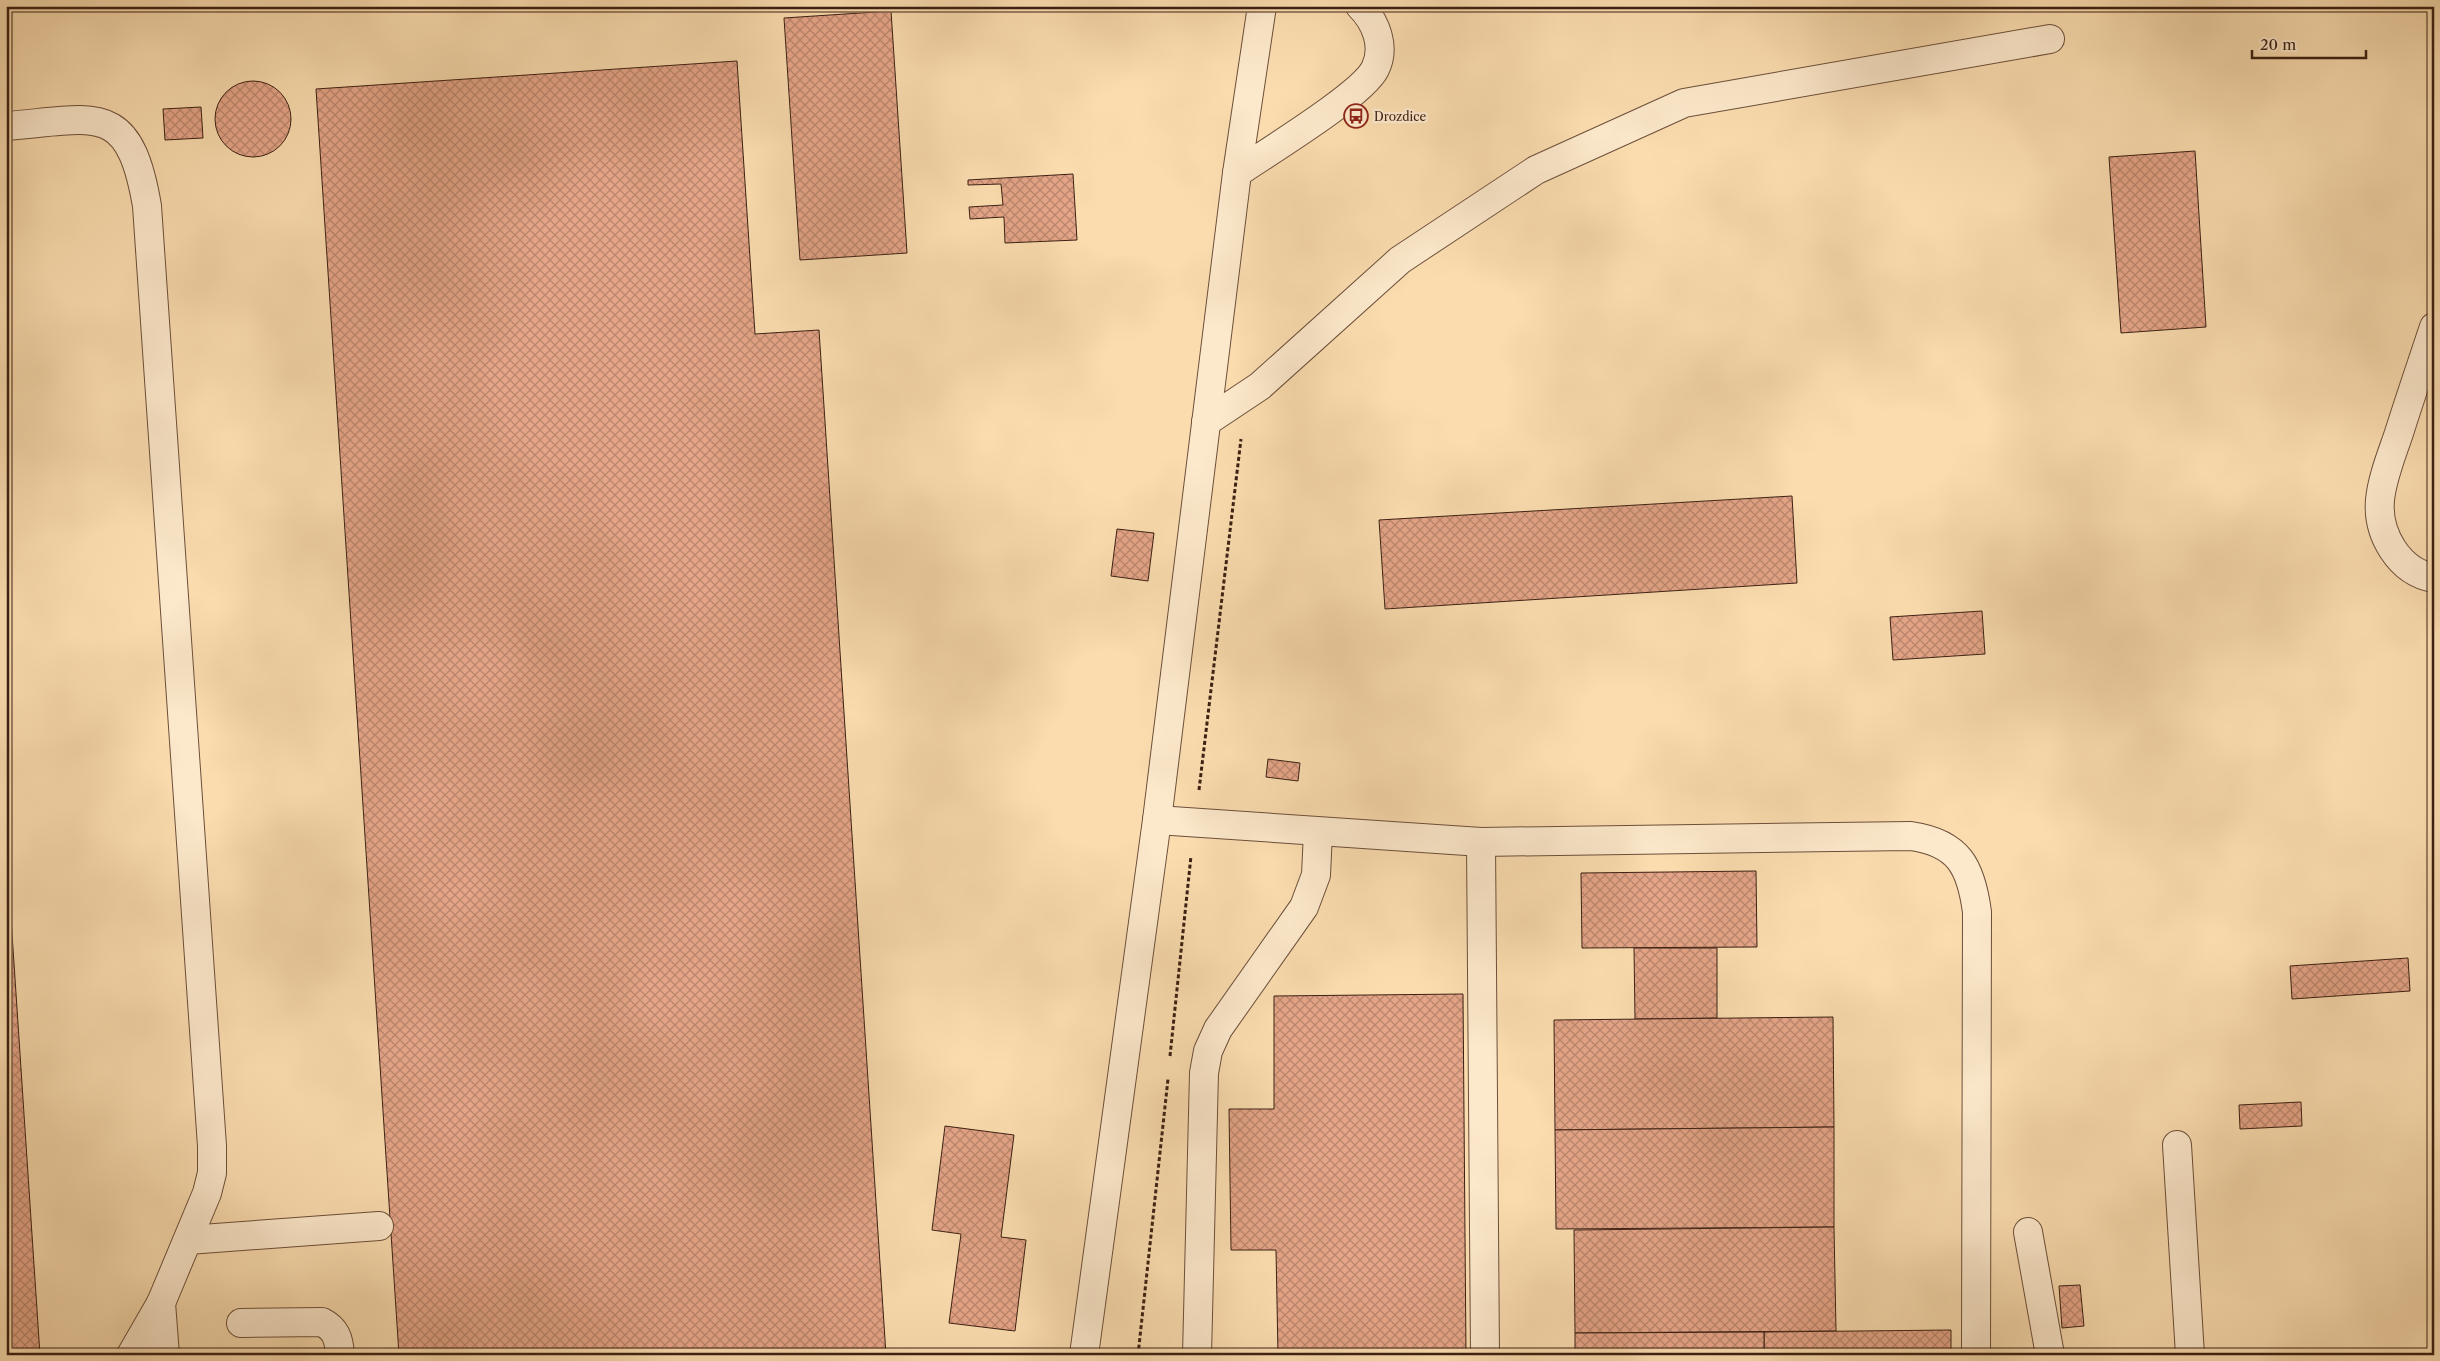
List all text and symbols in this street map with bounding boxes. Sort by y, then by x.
scale bar [2252,28,2366,60]
text: 20 m [2260,35,2296,54]
bus stop icon: Drozdice [1343,103,1369,129]
place label: Drozdice [1374,109,1426,124]

